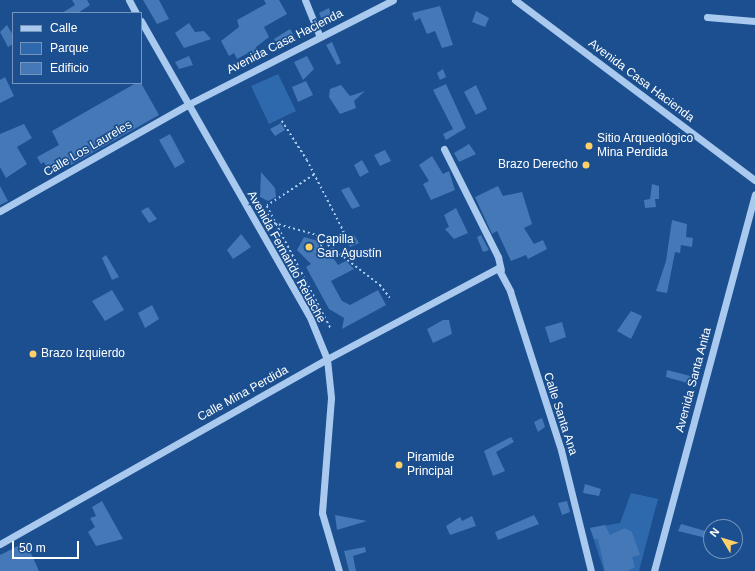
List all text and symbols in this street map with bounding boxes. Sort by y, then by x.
street label: Avenida Casa Hacienda [224,6,346,78]
legend [12,12,142,84]
text: Calle [50,21,77,35]
street label: Avenida Casa Hacienda [585,37,697,125]
text: Parque [50,41,89,55]
text: Edificio [50,61,89,75]
street label: Calle Los Laureles [41,118,135,180]
place label: Sitio Arqueológico Mina Perdida [597,132,694,160]
marker: Sitio Arqueológico Mina Perdida [584,141,594,151]
place label: Brazo Derecho [498,158,578,172]
marker: Brazo Derecho [581,160,591,170]
street label: Avenida Fernando Reusche [244,189,328,325]
place label: Capilla San Agustín [317,233,382,261]
marker: Capilla San Agustín [304,242,314,252]
street label: Avenida Santa Anita [673,326,715,434]
place label: Brazo Izquierdo [41,347,125,361]
marker: Brazo Izquierdo [28,349,38,359]
street label: Calle Mina Perdida [195,363,291,425]
street label: Calle Santa Ana [540,371,580,457]
place label: Piramide Principal [407,451,454,479]
marker: Piramide Principal [394,460,404,470]
north arrow [703,519,743,559]
text: N [707,525,722,539]
scale bar [14,533,81,559]
text: 50 m [19,541,46,555]

